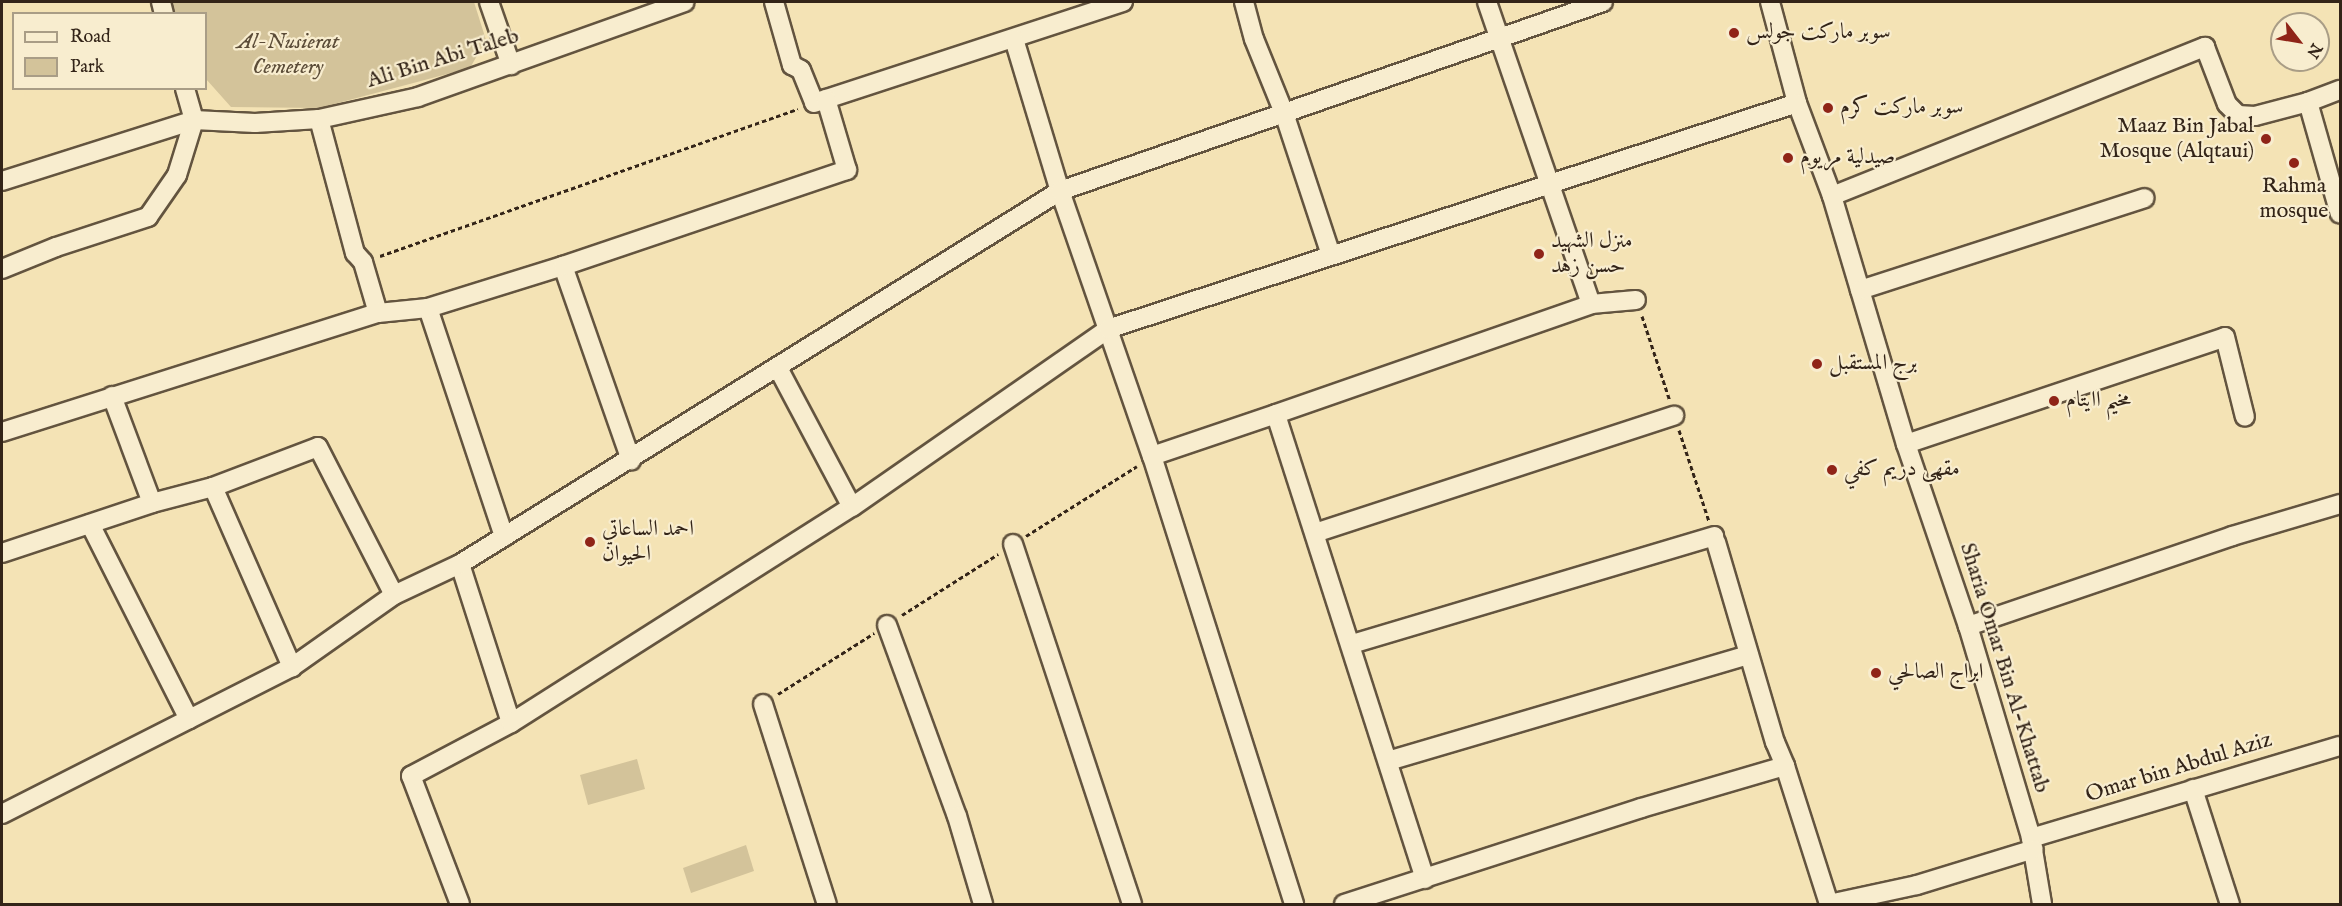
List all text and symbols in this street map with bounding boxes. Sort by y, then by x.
legend [12,12,207,90]
north arrow [2270,12,2330,72]
place label: سوبر ماركت جولس [1746,20,1891,46]
street label: Ali Bin Abi Taleb [364,23,522,95]
text: Road [70,26,111,49]
marker: سوبر ماركت جولس [1727,26,1741,40]
park label: Al-Nusierat Cemetery [237,29,339,80]
text: N [2302,39,2326,61]
text: Park [70,56,104,79]
place label: سوبر ماركت كرم [1840,95,1964,121]
marker: سوبر ماركت كرم [1821,101,1835,115]
place label: Maaz Bin Jabal Mosque (Alqtaui) [2099,113,2254,164]
marker: Maaz Bin Jabal Mosque (Alqtaui) [2259,132,2273,146]
place label: صيدلية مريوم [1800,145,1895,171]
marker: صيدلية مريوم [1781,151,1795,165]
marker: Rahma mosque [2287,156,2301,170]
place label: Rahma mosque [2260,173,2328,224]
place label: منزل الشهيد حسن زهد [1551,228,1633,280]
marker: منزل الشهيد حسن زهد [1532,247,1546,261]
place label: برج المستقبل [1829,351,1917,377]
marker: برج المستقبل [1810,357,1824,371]
place label: مخيم اايتام [2066,388,2131,414]
marker: مخيم اايتام [2047,394,2061,408]
place label: مقهى دريم كفي [1844,457,1960,483]
marker: مقهى دريم كفي [1825,463,1839,477]
place label: احمد الساعاتي الحيوان [602,516,694,568]
marker: احمد الساعاتي الحيوان [583,535,597,549]
street label: Sharia Omar Bin Al-Khattab [1953,540,2055,796]
place label: ابراج الصالحي [1888,660,1984,686]
marker: ابراج الصالحي [1869,666,1883,680]
street label: Omar bin Abdul Aziz [2083,727,2275,809]

